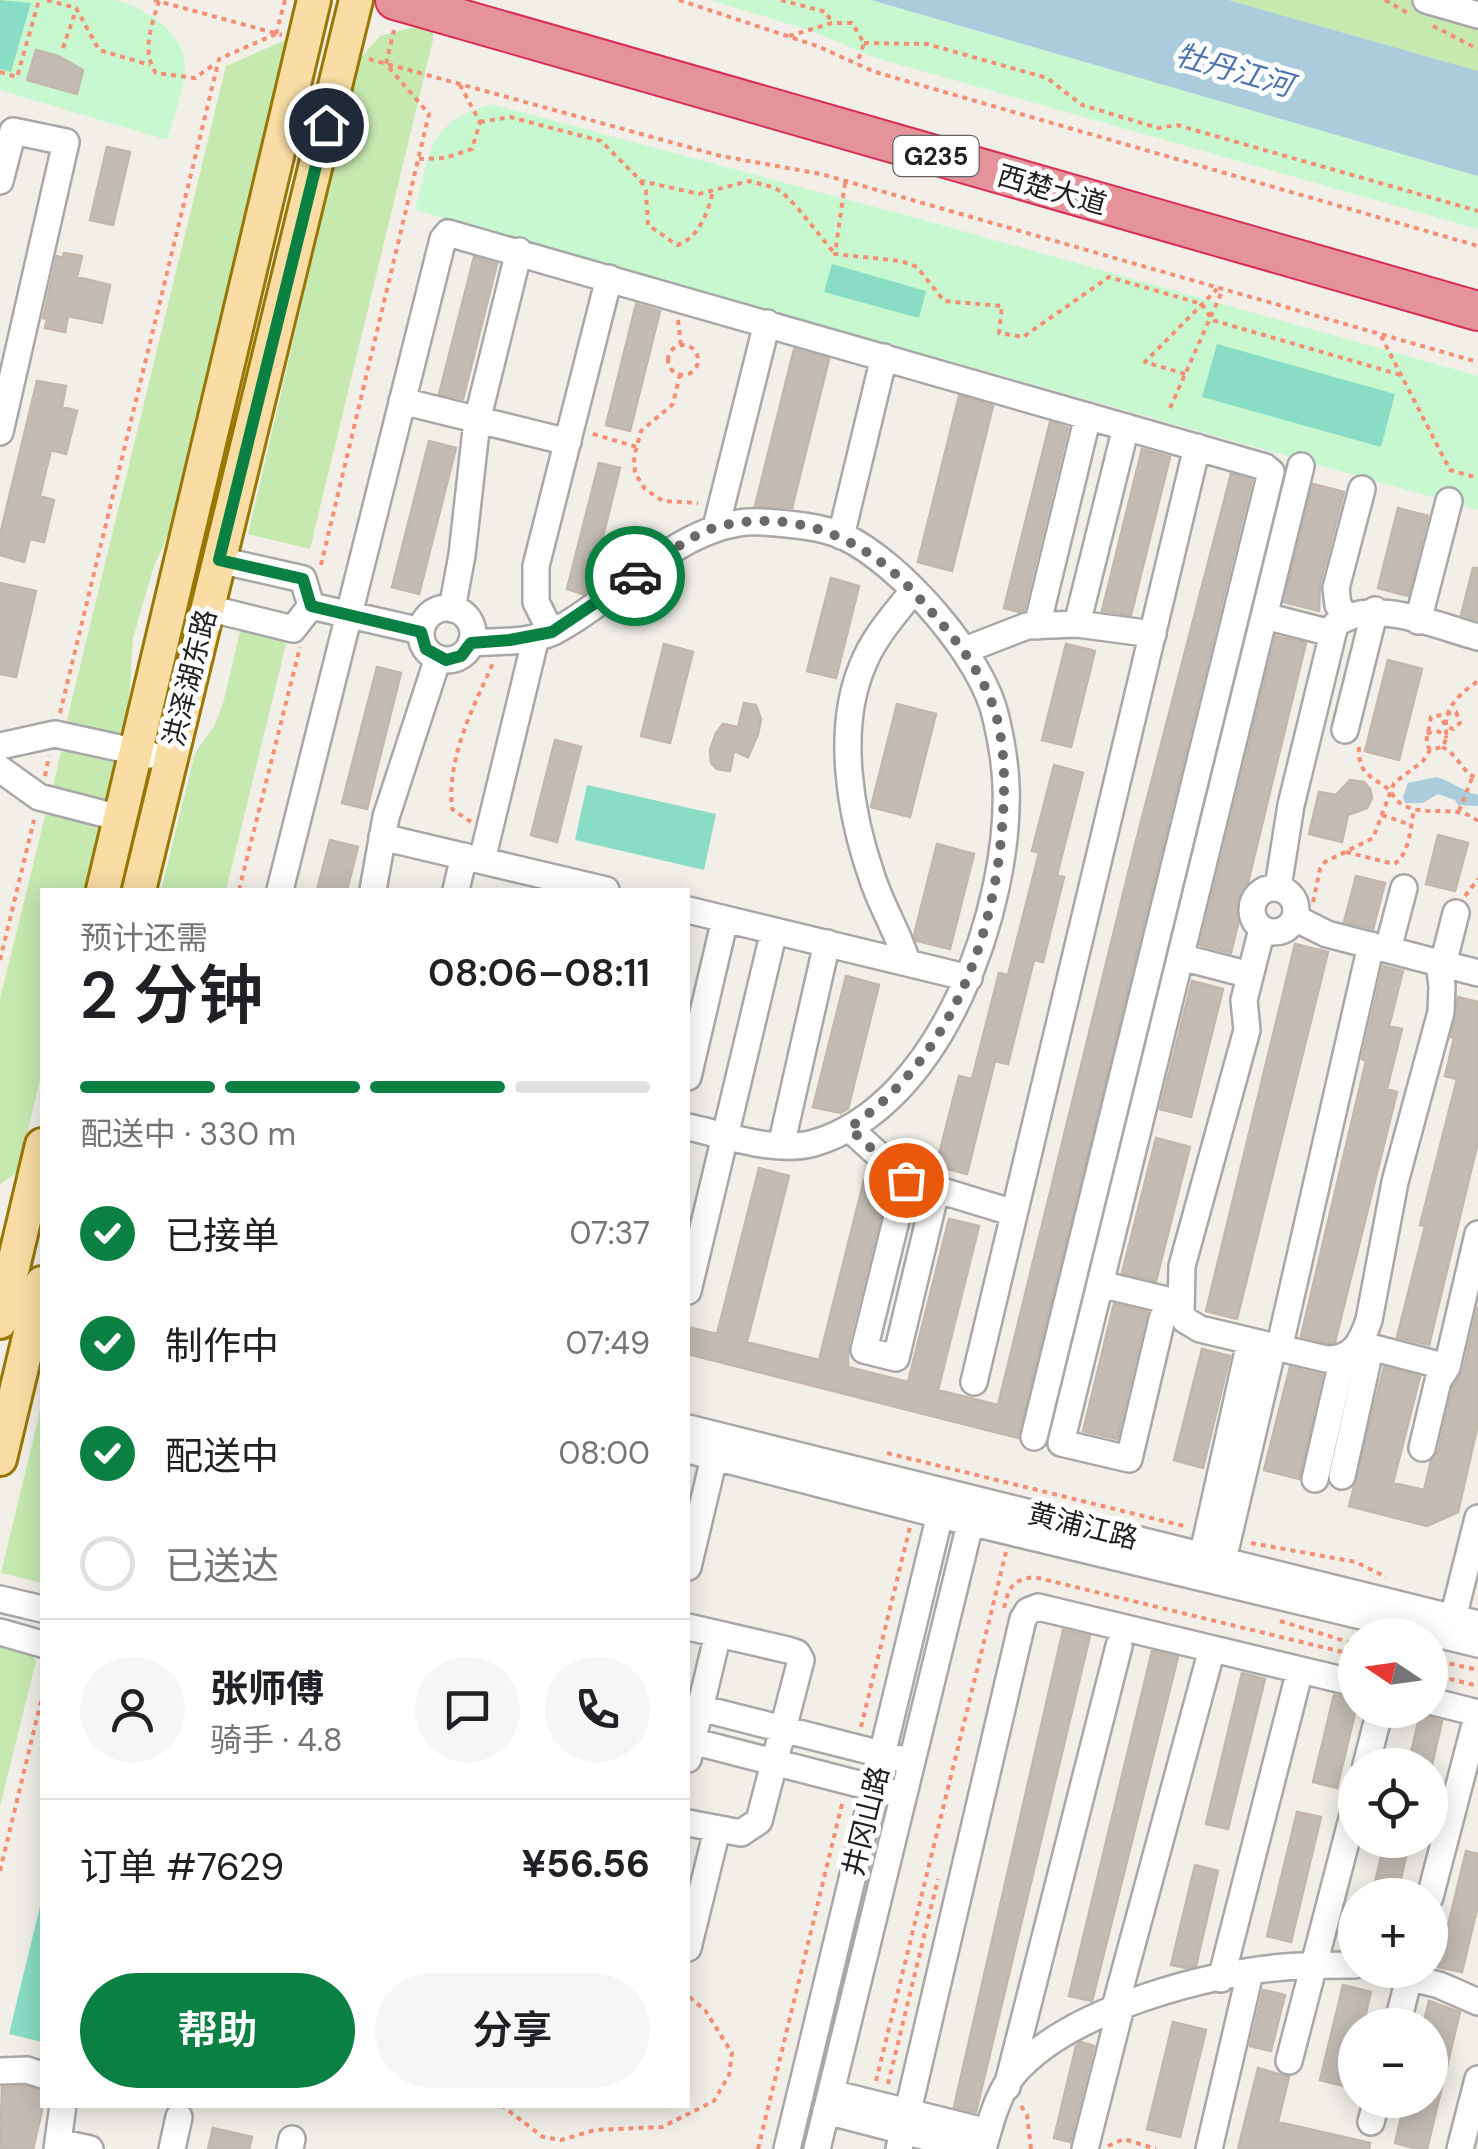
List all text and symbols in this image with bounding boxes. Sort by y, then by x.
water label: 牡丹江河 [1171,35,1302,107]
pin [284,83,369,168]
icon: home [299,98,354,153]
road number: G235 [894,136,978,176]
street label: 西楚大道 [993,157,1111,223]
courier [585,526,685,626]
icon: car [608,549,663,604]
street label: 洪泽湖东路 [155,606,225,750]
text: 预计还需 [80,917,208,959]
text: 08:06–08:11 [428,948,650,998]
text: 2 分钟 [80,954,263,1038]
text: 配送中 · 330 m [80,1113,296,1155]
pin [864,1138,949,1223]
icon: bag [879,1153,934,1208]
icon: check [80,1206,135,1261]
text: 已接单 [165,1211,279,1261]
text: 07:37 [570,1212,650,1254]
icon: check [80,1316,135,1371]
text: 制作中 [165,1321,279,1371]
text: 07:49 [565,1322,650,1364]
icon: check [80,1426,135,1481]
text: 配送中 [165,1431,279,1481]
text: 08:00 [558,1432,650,1474]
street label: 黄浦江路 [1024,1495,1142,1557]
text: 已送达 [165,1541,279,1591]
north arrow [1338,1618,1448,1728]
map controls [1338,1618,1448,2118]
button: person [80,1657,185,1762]
button: chat [415,1657,520,1762]
button: phone [545,1657,650,1762]
text: 张师傅 [210,1664,324,1714]
text: 骑手 · 4.8 [210,1719,343,1761]
button: locate [1338,1748,1448,1858]
street label: 井冈山路 [835,1762,897,1880]
text: ¥56.56 [522,1839,650,1889]
text: 订单 #7629 [80,1842,284,1892]
button: + [1338,1878,1448,1988]
button: 帮助 [80,1973,355,2088]
button: 分享 [375,1973,650,2088]
button: − [1338,2008,1448,2118]

